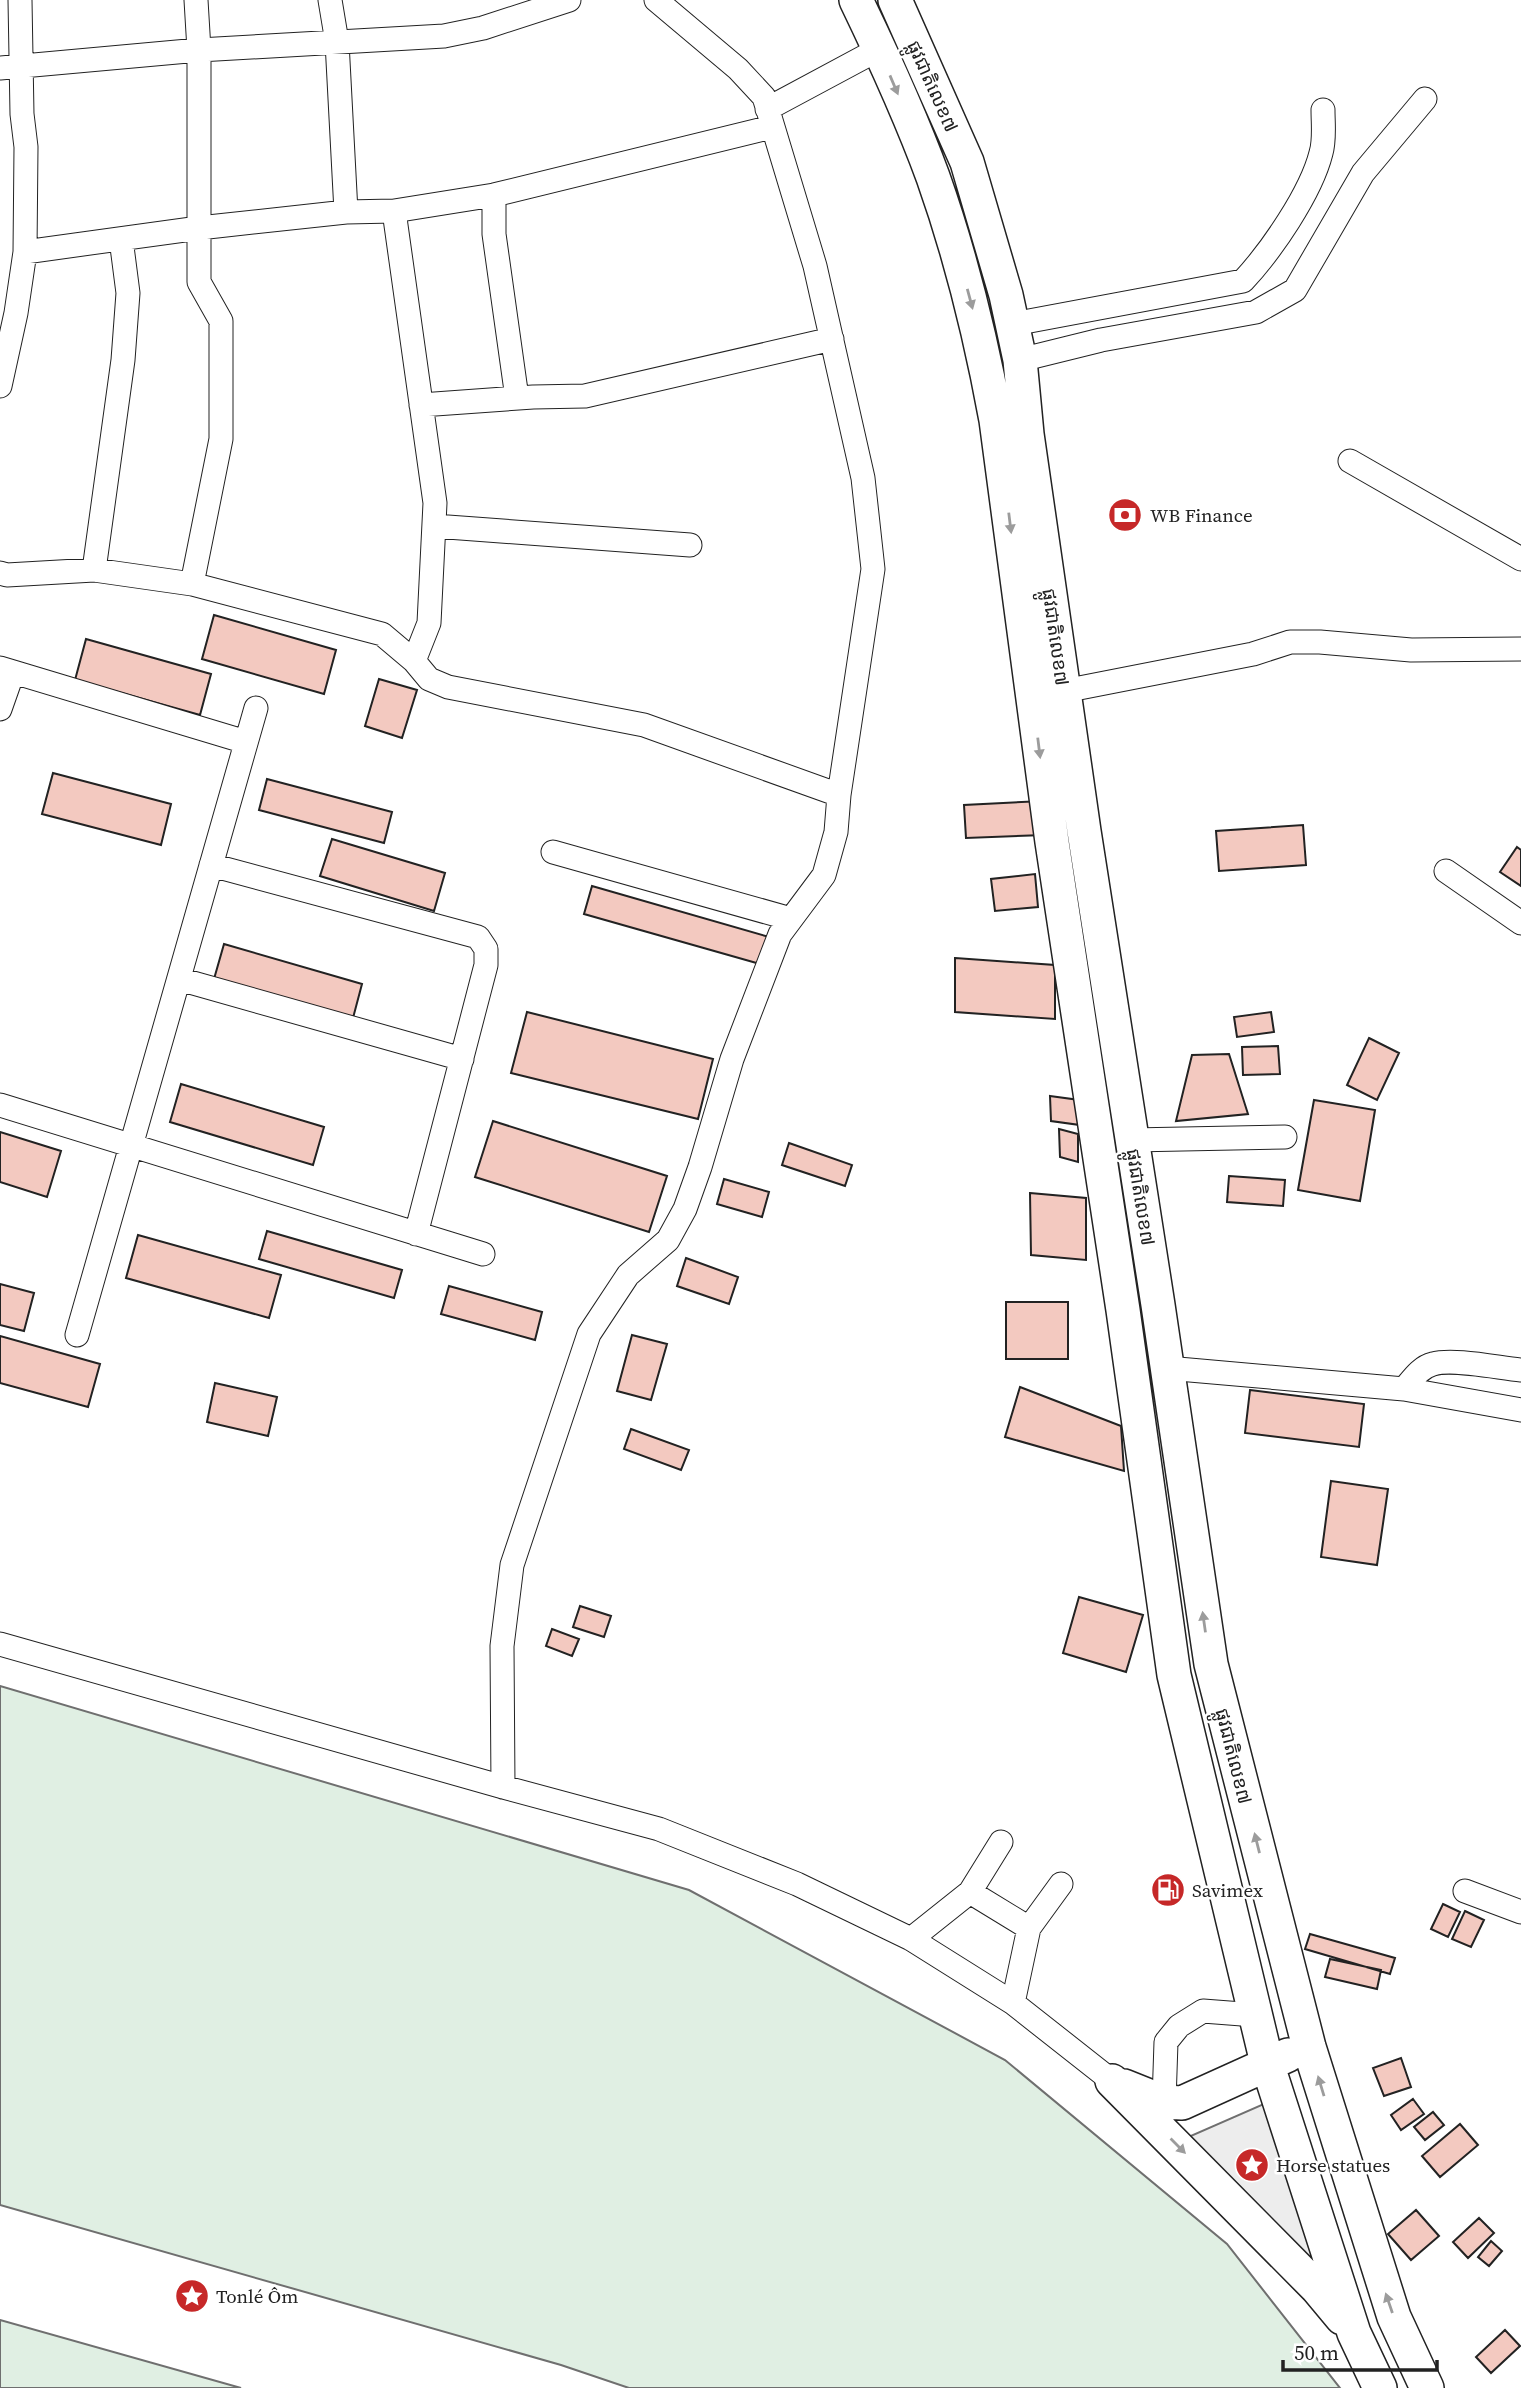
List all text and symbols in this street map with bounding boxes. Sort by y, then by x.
street label: ផ្លូវជាតិលេខ៧ [897,36,965,138]
one-way arrow [889,74,900,95]
one-way arrow [965,288,976,310]
bank icon: WB Finance [1106,496,1144,534]
place label: WB Finance [1150,502,1253,528]
one-way arrow [1004,512,1015,534]
street label: ផ្លូវជាតិលេខ៧ [1032,587,1076,688]
one-way arrow [1034,737,1045,759]
street label: ផ្លូវជាតិលេខ៧ [1116,1147,1161,1248]
one-way arrow [1199,1610,1210,1632]
street label: ផ្លូវជាតិលេខ៧ [1205,1705,1258,1808]
one-way arrow [1251,1832,1262,1854]
fuel station icon: Savimex [1149,1871,1187,1909]
place label: Savimex [1192,1877,1263,1903]
one-way arrow [1316,2076,1326,2097]
one-way arrow [1169,2138,1186,2154]
place icon: Horse statues [1233,2146,1271,2184]
place label: Horse statues [1276,2152,1390,2178]
place icon: Tonlé Ôm [173,2277,211,2315]
place label: Tonlé Ôm [216,2283,298,2309]
one-way arrow [1383,2293,1394,2314]
scale bar [1283,2328,1437,2372]
text: 50 m [1294,2338,1339,2367]

